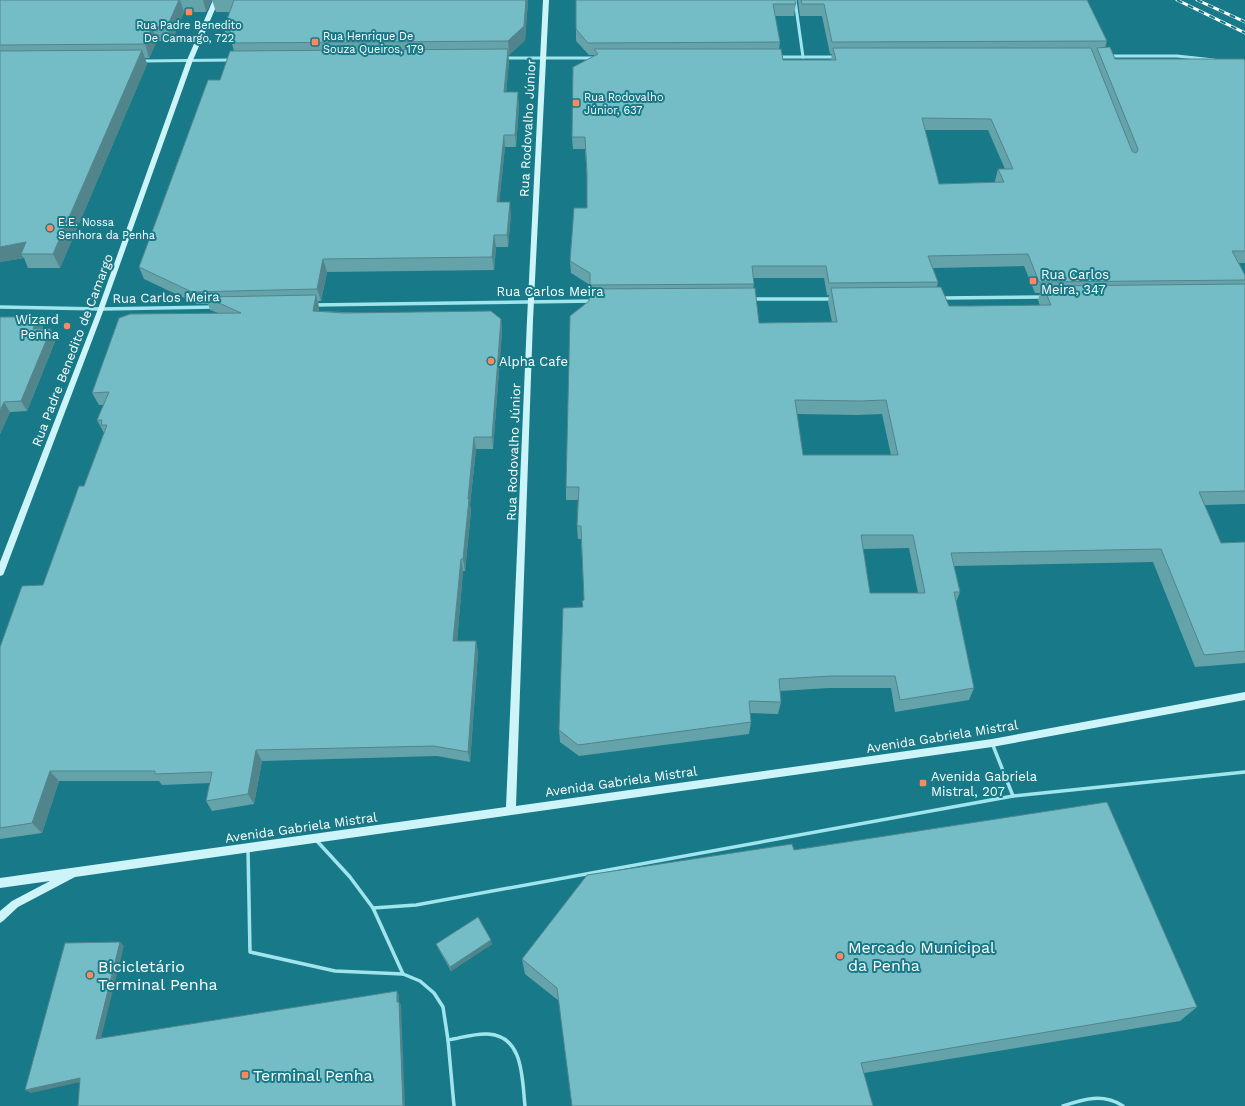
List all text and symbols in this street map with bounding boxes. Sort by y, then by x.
marker: Rua Padre Benedito De Camargo, 722 [184,7,194,17]
place label: Rua Padre Benedito De Camargo, 722 [136,19,242,45]
place label: Rua Henrique De Souza Queiros, 179 [323,30,424,56]
marker: Rua Henrique De Souza Queiros, 179 [310,37,320,47]
street label: Rua Rodovalho Júnior [516,59,539,197]
place label: Rua Rodovalho Júnior, 637 [584,91,664,117]
marker: Rua Rodovalho Júnior, 637 [571,98,581,108]
place label: E.E. Nossa Senhora da Penha [58,216,155,242]
marker: E.E. Nossa Senhora da Penha [45,223,55,233]
street label: Rua Padre Benedito de Camargo [29,252,116,449]
place label: Rua Carlos Meira, 347 [1041,267,1109,297]
marker: Rua Carlos Meira, 347 [1028,276,1038,286]
street label: Rua Carlos Meira [496,284,604,299]
street label: Rua Carlos Meira [112,289,220,306]
place label: Wizard Penha [16,312,60,342]
marker: Wizard Penha [62,321,72,331]
place label: Alpha Cafe [499,354,568,369]
marker: Alpha Cafe [486,356,496,366]
street label: Rua Rodovalho Júnior [504,383,523,521]
street label: Avenida Gabriela Mistral [865,717,1019,756]
street label: Avenida Gabriela Mistral [544,763,698,800]
place label: Avenida Gabriela Mistral, 207 [931,769,1038,799]
marker: Avenida Gabriela Mistral, 207 [918,778,928,788]
street label: Avenida Gabriela Mistral [224,809,378,846]
place label: Mercado Municipal da Penha [848,938,995,975]
marker: Mercado Municipal da Penha [835,951,845,961]
place label: Bicicletário Terminal Penha [98,957,218,994]
marker: Bicicletário Terminal Penha [85,970,95,980]
place label: Terminal Penha [253,1066,373,1085]
marker: Terminal Penha [240,1070,250,1080]

